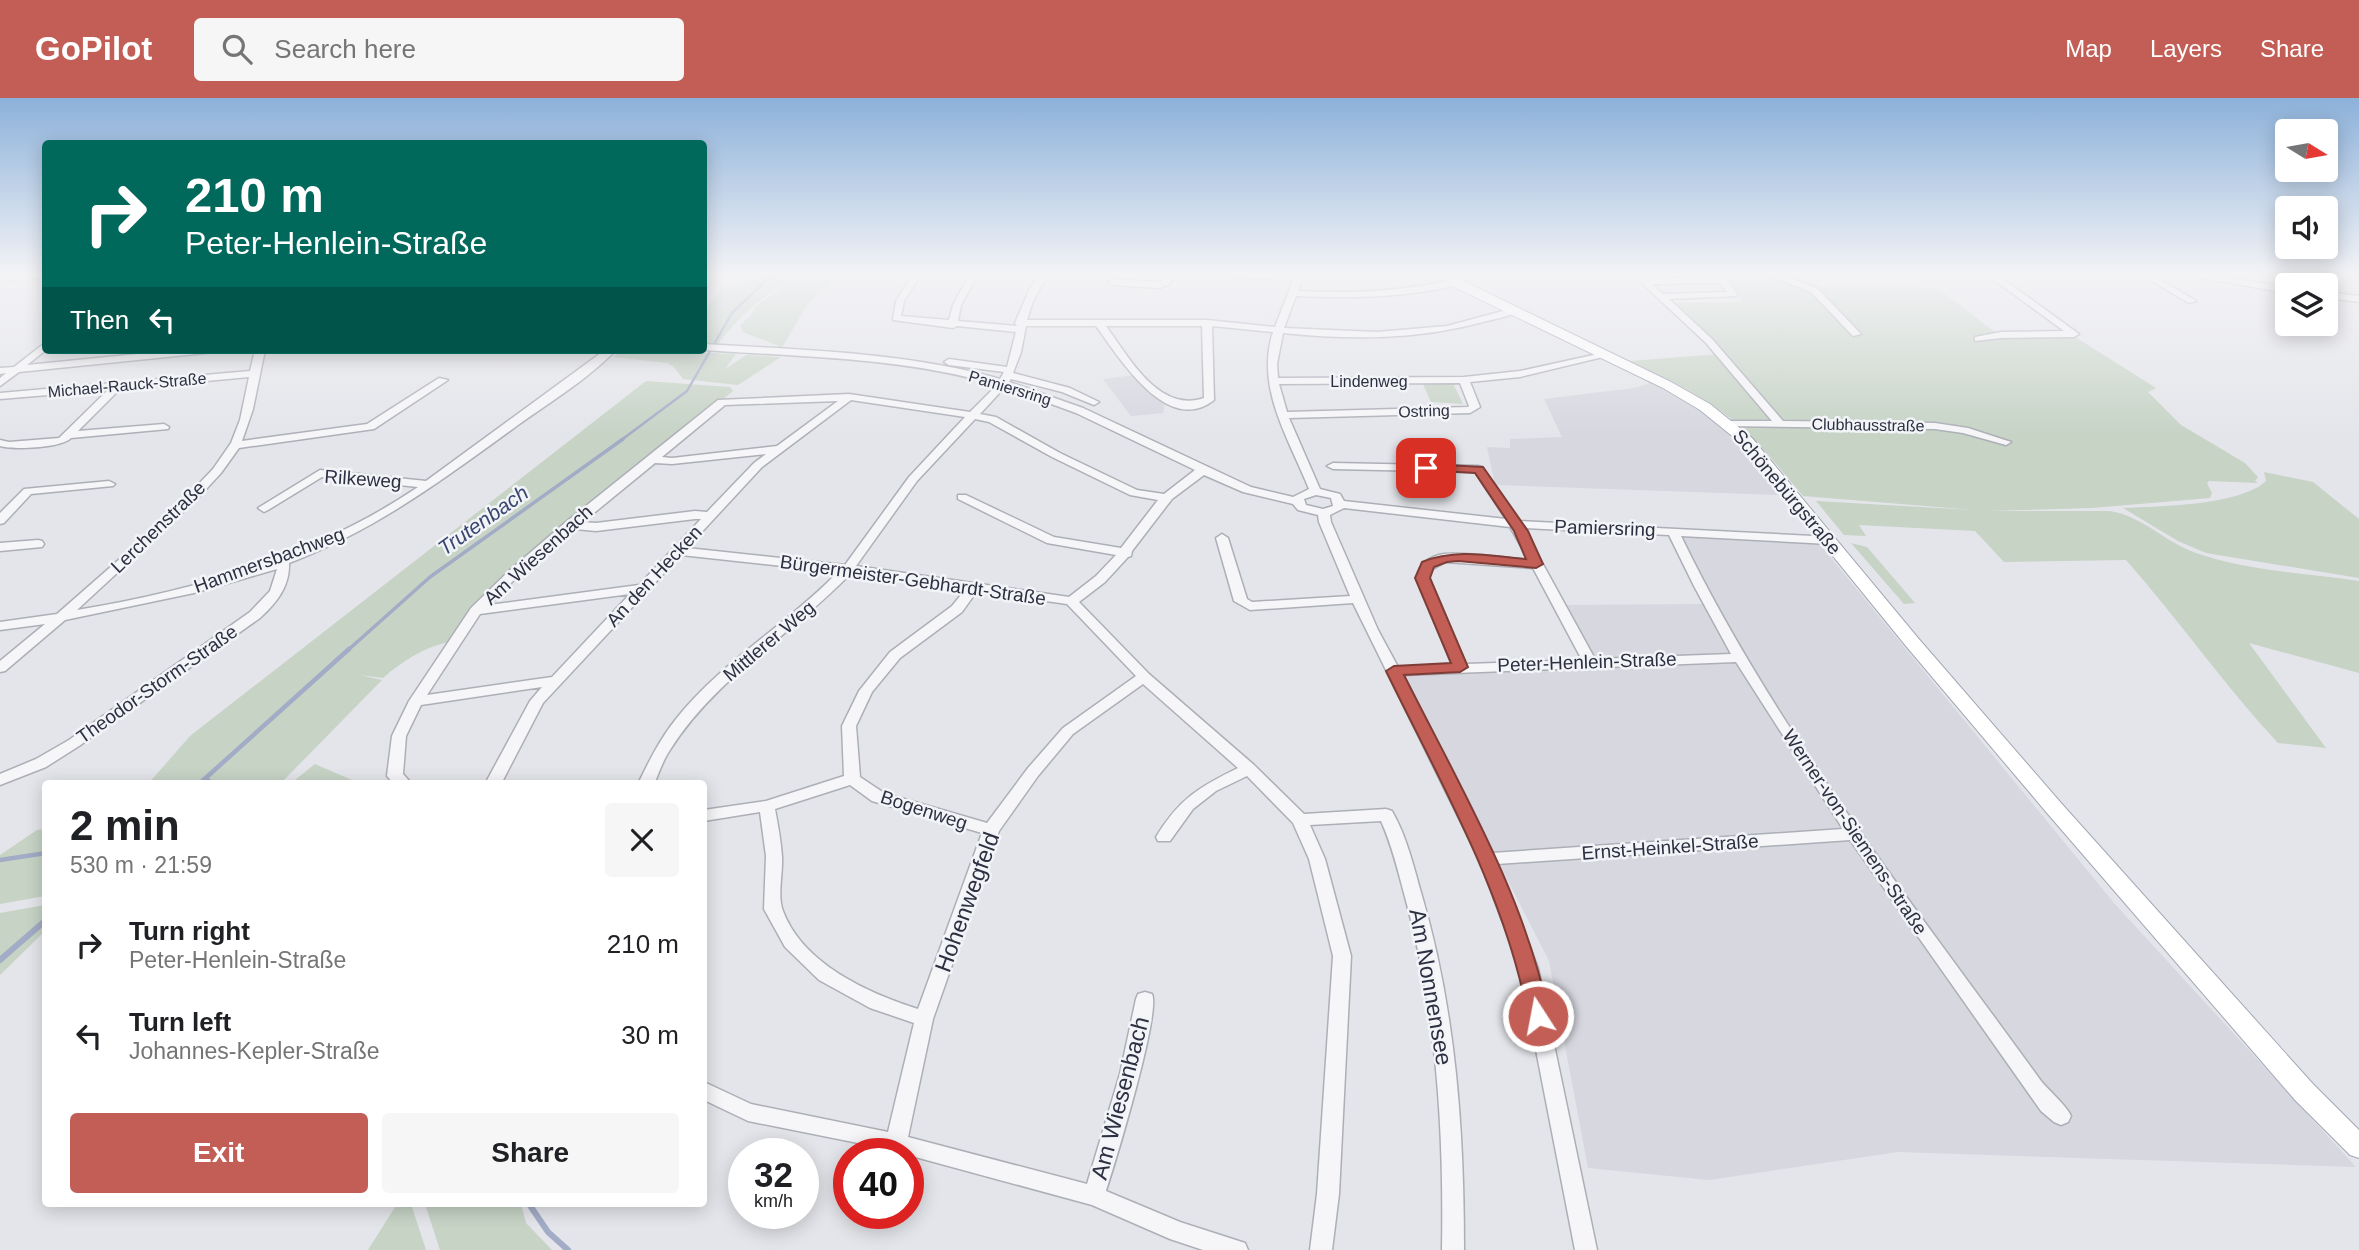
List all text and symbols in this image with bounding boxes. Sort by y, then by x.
search box [194,18,684,81]
text: GoPilot [35,30,152,67]
icon: search [218,30,256,68]
text: Search here [274,34,416,64]
text: Map [2065,35,2112,62]
text: Layers [2150,35,2222,62]
text: Share [2260,35,2324,62]
north arrow [2275,119,2338,182]
map controls [2275,119,2338,336]
icon: right [70,168,161,259]
text: 210 m [185,168,324,222]
button: sound [2275,196,2338,259]
text: Peter-Henlein-Straße [185,225,487,261]
button: layers [2275,273,2338,336]
icon: left [143,301,181,339]
text: Then [70,305,129,335]
street label: Pamiersring [967,367,1053,409]
street label: Michael-Rauck-Straße [47,370,207,400]
street label: Lindenweg [1330,373,1408,390]
street label: Ostring [1398,402,1450,420]
street label: Clubhausstraße [1811,416,1925,434]
street label: Schönebürgstraße [1729,425,1845,559]
pin [1396,438,1456,498]
icon: arrive [1407,449,1445,487]
street label: Rilkeweg [324,466,402,492]
street label: Lerchenstraße [107,477,209,577]
water label: Trutenbach [434,481,532,559]
street label: Am Wiesenbach [480,501,596,609]
street label: Pamiersring [1554,516,1656,540]
street label: An den Hecken [602,521,706,631]
street label: Hammersbachweg [191,523,347,597]
street label: Bürgermeister-Gebhardt-Straße [779,551,1047,609]
street label: Mittlerer Weg [719,597,819,685]
street label: Theodor-Storm-Straße [73,621,241,747]
street label: Peter-Henlein-Straße [1497,648,1677,676]
street label: Werner-von-Siemens-Straße [1778,726,1932,938]
street label: Bogenweg [878,786,970,834]
text: 2 min [70,802,180,849]
button: close [605,803,679,877]
street label: Hohenwegfeld [930,828,1004,976]
street label: Ernst-Heinkel-Straße [1581,830,1759,864]
text: 530 m · 21:59 [70,852,212,878]
street label: Am Nonnensee [1404,907,1458,1067]
text: Turn right [129,916,250,946]
icon: right [70,926,108,964]
text: 210 m [607,929,679,959]
text: Peter-Henlein-Straße [129,947,346,973]
position arrow [1501,979,1575,1053]
text: Turn left [129,1007,231,1037]
street label: Am Wiesenbach [1086,1014,1154,1182]
icon: left [70,1017,108,1055]
text: 30 m [621,1020,679,1050]
text: Johannes-Kepler-Straße [129,1038,380,1064]
button: Exit [70,1113,368,1193]
button: Share [382,1113,679,1193]
speed limit sign: 40 [833,1138,924,1229]
text: 32 [754,1155,793,1194]
text: km/h [754,1191,793,1211]

